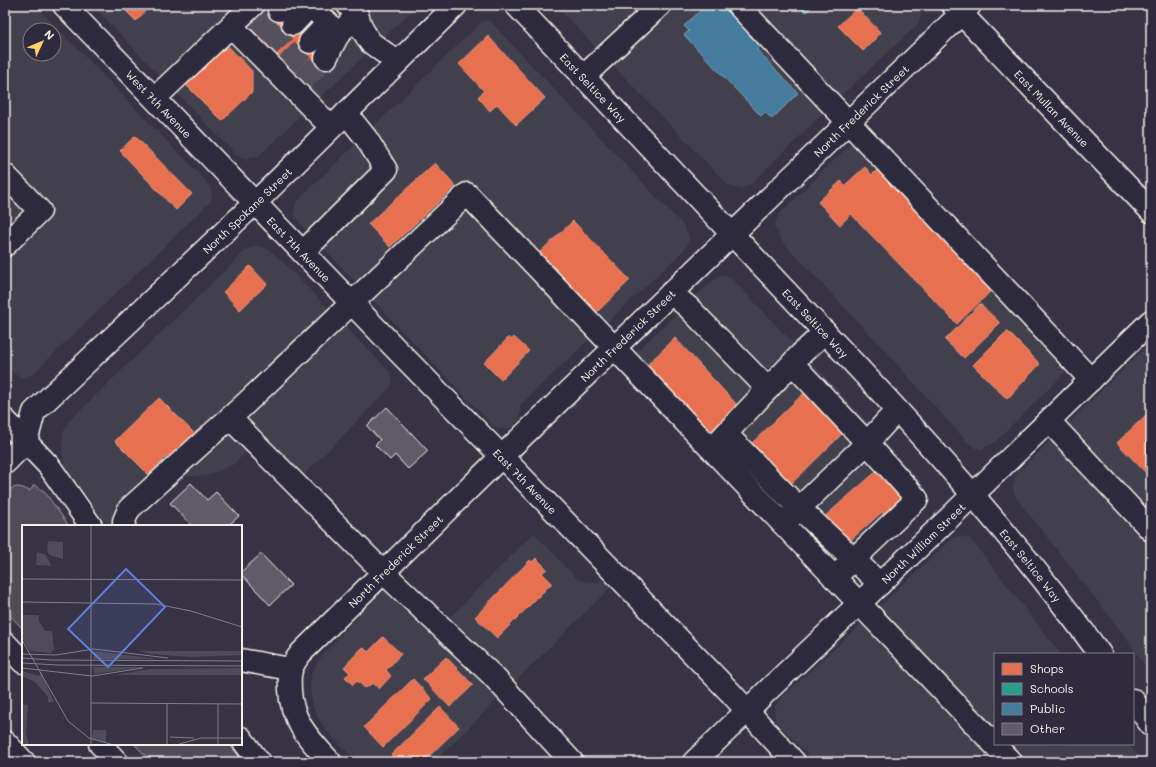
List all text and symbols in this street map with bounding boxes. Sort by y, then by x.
north arrow [22,22,62,62]
text: N [41,26,58,43]
street label: East Seltice Way [557,50,630,125]
street label: North Frederick Street [810,61,912,160]
street label: West 7th Avenue [123,66,196,141]
street label: East Mullan Avenue [1011,66,1093,150]
street label: North Spokane Street [199,164,295,257]
street label: East 7th Avenue [264,213,335,285]
street label: East Seltice Way [780,285,852,361]
street label: North Frederick Street [577,286,678,385]
street label: East 7th Avenue [490,445,561,517]
street label: North William Street [878,499,968,586]
street label: North Frederick Street [344,511,446,611]
inset map [22,525,242,745]
street label: East Seltice Way [997,525,1065,605]
legend [994,653,1134,745]
text: Shops [1030,660,1064,676]
text: Schools [1030,680,1074,696]
text: Public [1030,700,1065,716]
text: Other [1030,720,1065,736]

